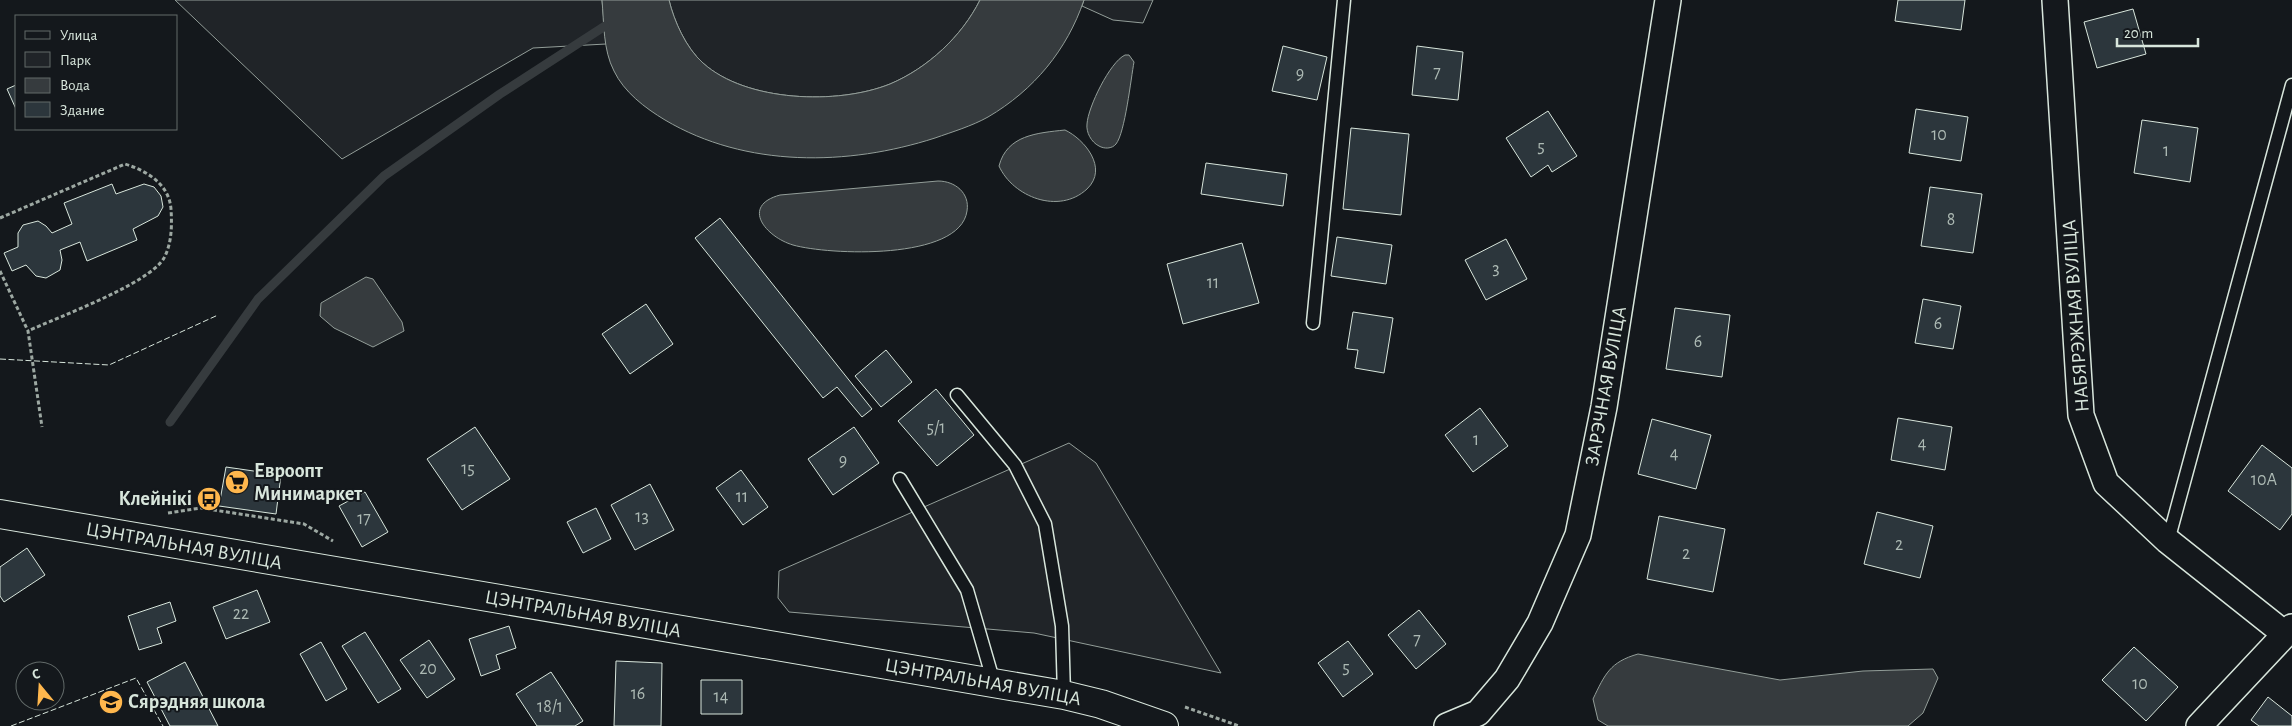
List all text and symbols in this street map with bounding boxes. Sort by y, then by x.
legend [15,15,178,130]
scale bar [2117,15,2198,47]
text: 20 m [2124,26,2153,41]
text: Улица [60,28,97,43]
text: Парк [60,53,91,68]
house number: 7 [1433,64,1441,82]
house number: 9 [1296,65,1304,83]
text: Вода [60,78,90,93]
text: Здание [60,103,105,118]
house number: 10 [1931,126,1947,144]
house number: 5 [1537,138,1545,156]
house number: 1 [2163,142,2169,160]
house number: 8 [1947,211,1955,229]
street label: НАБЯРЭЖНАЯ ВУЛІЦА [2059,219,2093,413]
house number: 3 [1492,260,1500,278]
house number: 11 [1207,274,1219,292]
street label: ЗАРЭЧНАЯ ВУЛІЦА [1582,304,1630,467]
house number: 6 [1934,315,1942,333]
house number: 6 [1694,333,1702,351]
house number: 5/1 [927,419,945,437]
house number: 1 [1473,431,1479,449]
house number: 4 [1918,435,1927,453]
house number: 4 [1670,445,1679,463]
house number: 9 [839,452,847,470]
house number: 15 [461,460,475,478]
place label: Евроопт Минимаркет [254,461,362,504]
supermarket icon: Евроопт Минимаркет [224,469,250,495]
house number: 10А [2251,471,2278,489]
bus stop icon: Клейнікі [196,486,222,512]
house number: 11 [736,488,748,506]
place label: Клейнікі [118,489,192,509]
house number: 13 [635,508,649,526]
house number: 17 [357,510,371,528]
street label: ЦЭНТРАЛЬНАЯ ВУЛІЦА [84,519,284,573]
house number: 2 [1895,536,1903,554]
house number: 2 [1682,545,1690,563]
street label: ЦЭНТРАЛЬНАЯ ВУЛІЦА [483,587,683,641]
house number: 22 [233,605,249,623]
house number: 7 [1413,631,1421,649]
street label: ЦЭНТРАЛЬНАЯ ВУЛІЦА [883,655,1083,709]
house number: 5 [1342,659,1350,677]
house number: 20 [419,660,437,678]
north arrow [15,661,65,711]
text: С [30,667,42,682]
house number: 10 [2132,675,2148,693]
house number: 16 [631,685,645,703]
house number: 14 [714,688,729,706]
school or university icon: Сярэдняя школа [98,689,124,715]
place label: Сярэдняя школа [128,692,266,712]
house number: 18/1 [537,698,563,716]

